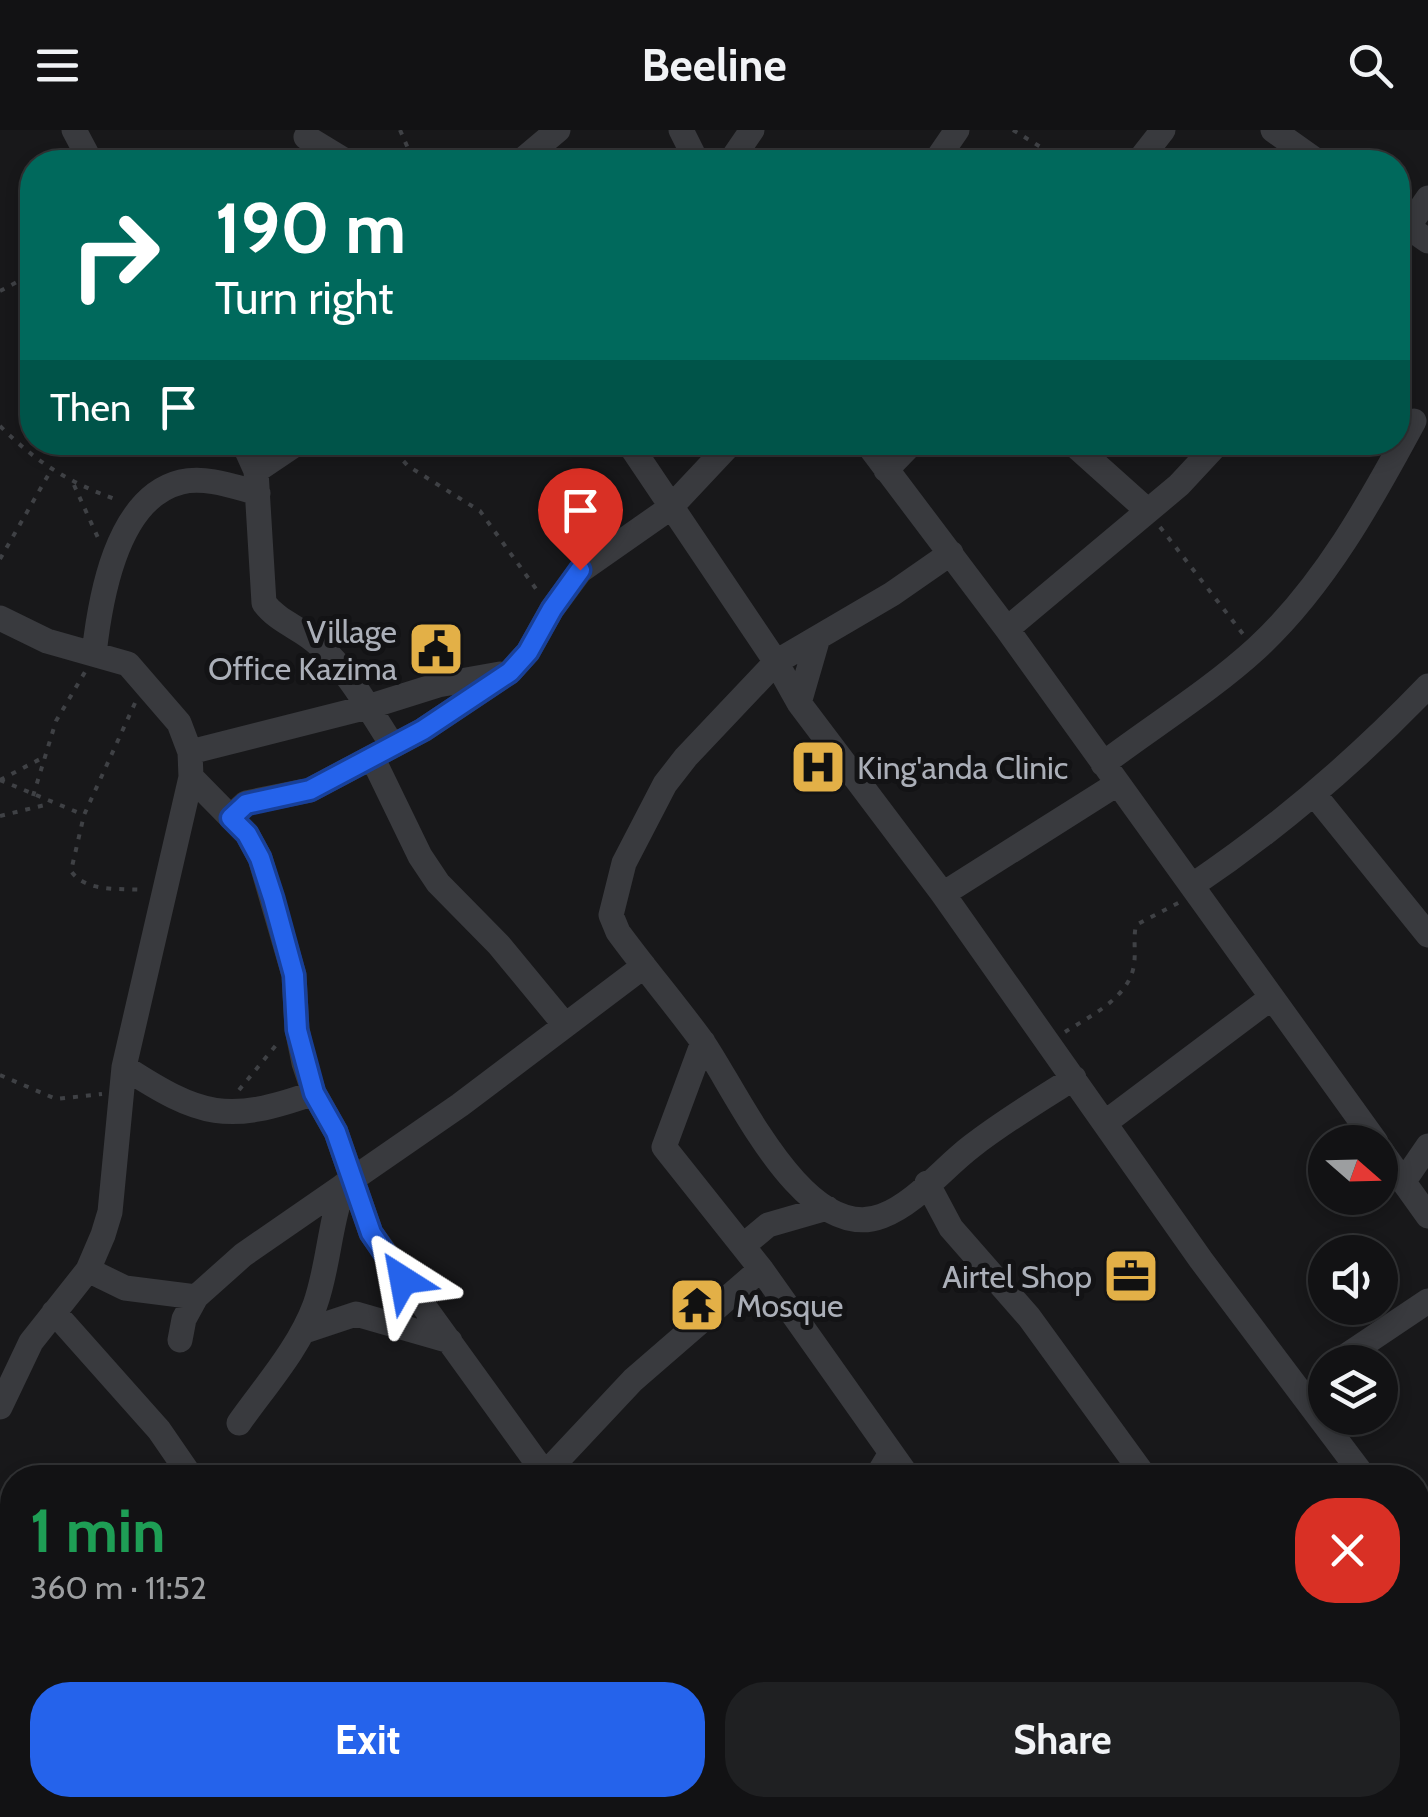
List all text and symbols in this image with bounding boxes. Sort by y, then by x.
icon: menu [30,38,85,93]
text: Beeline [641,38,787,92]
icon: search [1343,38,1398,93]
text: 190 m [215,185,406,271]
icon: right [50,190,180,320]
text: Turn right [215,271,394,325]
icon: arrive [151,380,206,435]
text: Then [50,384,131,431]
pin [538,468,623,571]
icon: arrive [553,483,608,538]
place label: Village Office Kazima [208,612,398,688]
public building icon: Village Office Kazima [406,619,466,679]
hospital icon: King'anda Clinic [788,737,848,797]
place label: King'anda Clinic [857,748,1068,787]
north arrow [1308,1125,1398,1215]
map controls [1308,1125,1398,1435]
position arrow [351,1228,455,1332]
button: sound [1308,1235,1398,1325]
office icon: Airtel Shop [1101,1246,1161,1306]
place label: Airtel Shop [942,1257,1092,1296]
temple icon: Mosque [667,1275,727,1335]
place label: Mosque [736,1286,843,1325]
button: layers [1308,1345,1398,1435]
text: 1 min [30,1494,165,1567]
button: close [1295,1498,1400,1603]
text: 360 m · 11:52 [30,1568,207,1607]
button: Exit [30,1682,705,1797]
button: Share [725,1682,1400,1797]

